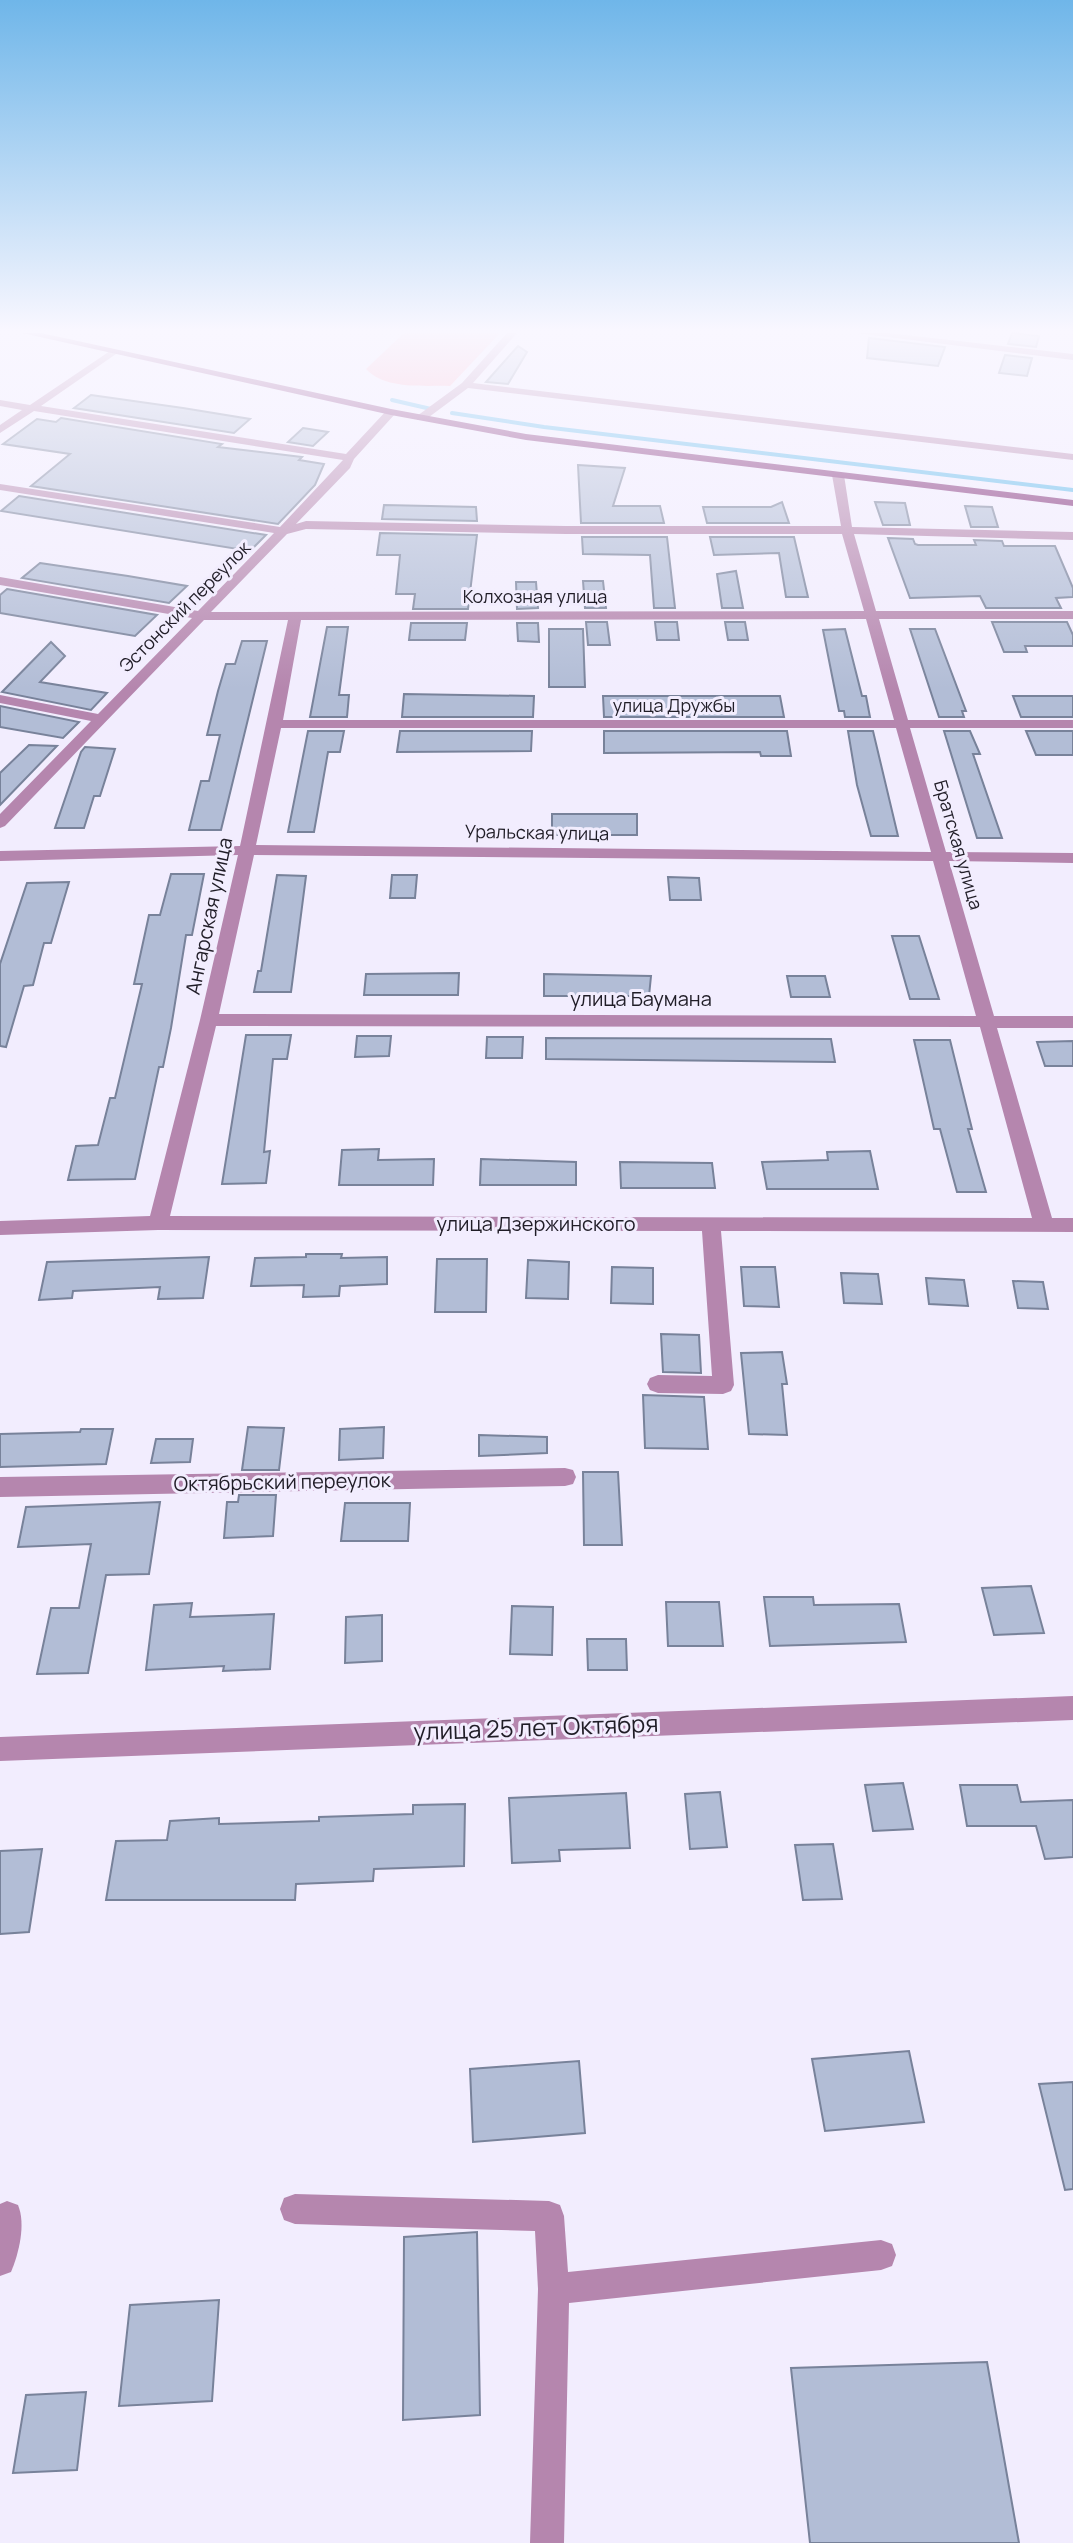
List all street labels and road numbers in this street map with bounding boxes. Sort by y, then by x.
street label: Эстонский переулок [113,535,256,677]
street label: Колхозная улица [463,584,607,608]
street label: улица Дружбы [613,693,735,717]
street label: Братская улица [929,777,989,912]
street label: Уральская улица [465,819,609,845]
street label: Ангарская улица [179,835,238,997]
street label: улица Баумана [570,985,712,1012]
street label: улица Дзержинского [436,1210,636,1237]
street label: Октябрьский переулок [173,1466,392,1497]
street label: улица 25 лет Октября [413,1706,659,1747]

